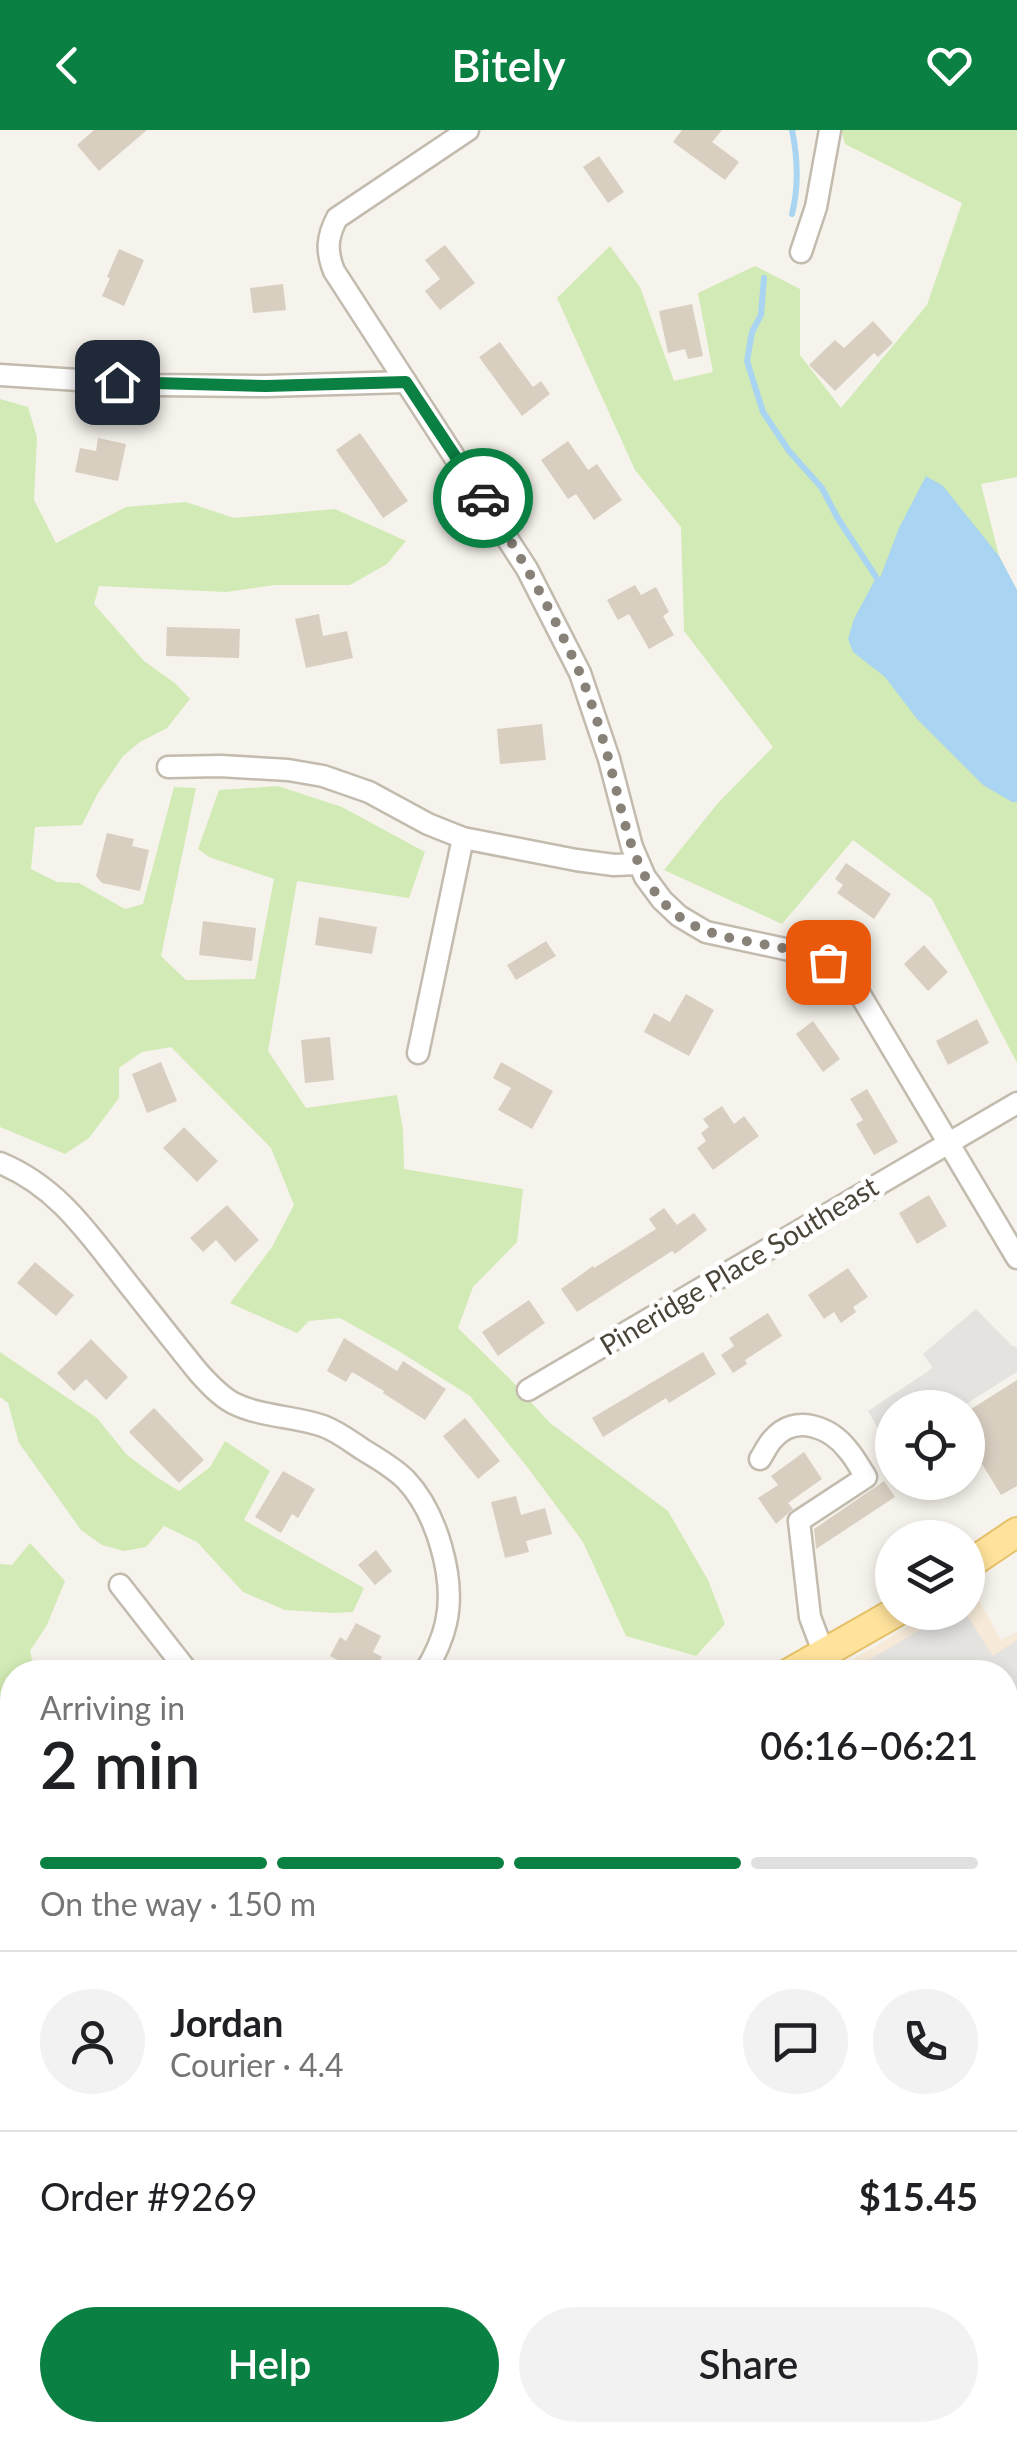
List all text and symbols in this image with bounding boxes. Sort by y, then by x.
icon: back [40,38,95,93]
text: Bitely [451,38,566,92]
icon: heart [922,38,977,93]
pin [75,340,160,425]
icon: home [90,355,145,410]
courier [433,448,533,548]
icon: car [456,471,511,526]
pin [786,920,871,1005]
icon: bag [801,935,856,990]
street label: Pineridge Place Southeast [593,1169,884,1362]
map controls [875,1390,985,1630]
button: locate [875,1390,985,1500]
button: layers [875,1520,985,1630]
text: Arriving in [40,1688,185,1727]
text: 06:16–06:21 [760,1722,978,1768]
text: 2 min [40,1725,200,1803]
text: On the way · 150 m [40,1884,316,1923]
button: person [40,1989,145,2094]
button: chat [743,1989,848,2094]
button: phone [873,1989,978,2094]
text: Jordan [170,1999,283,2045]
text: Courier · 4.4 [170,2045,344,2084]
text: Order #9269 [40,2173,257,2219]
text: $15.45 [859,2173,978,2219]
button: Help [40,2307,499,2422]
button: Share [519,2307,978,2422]

